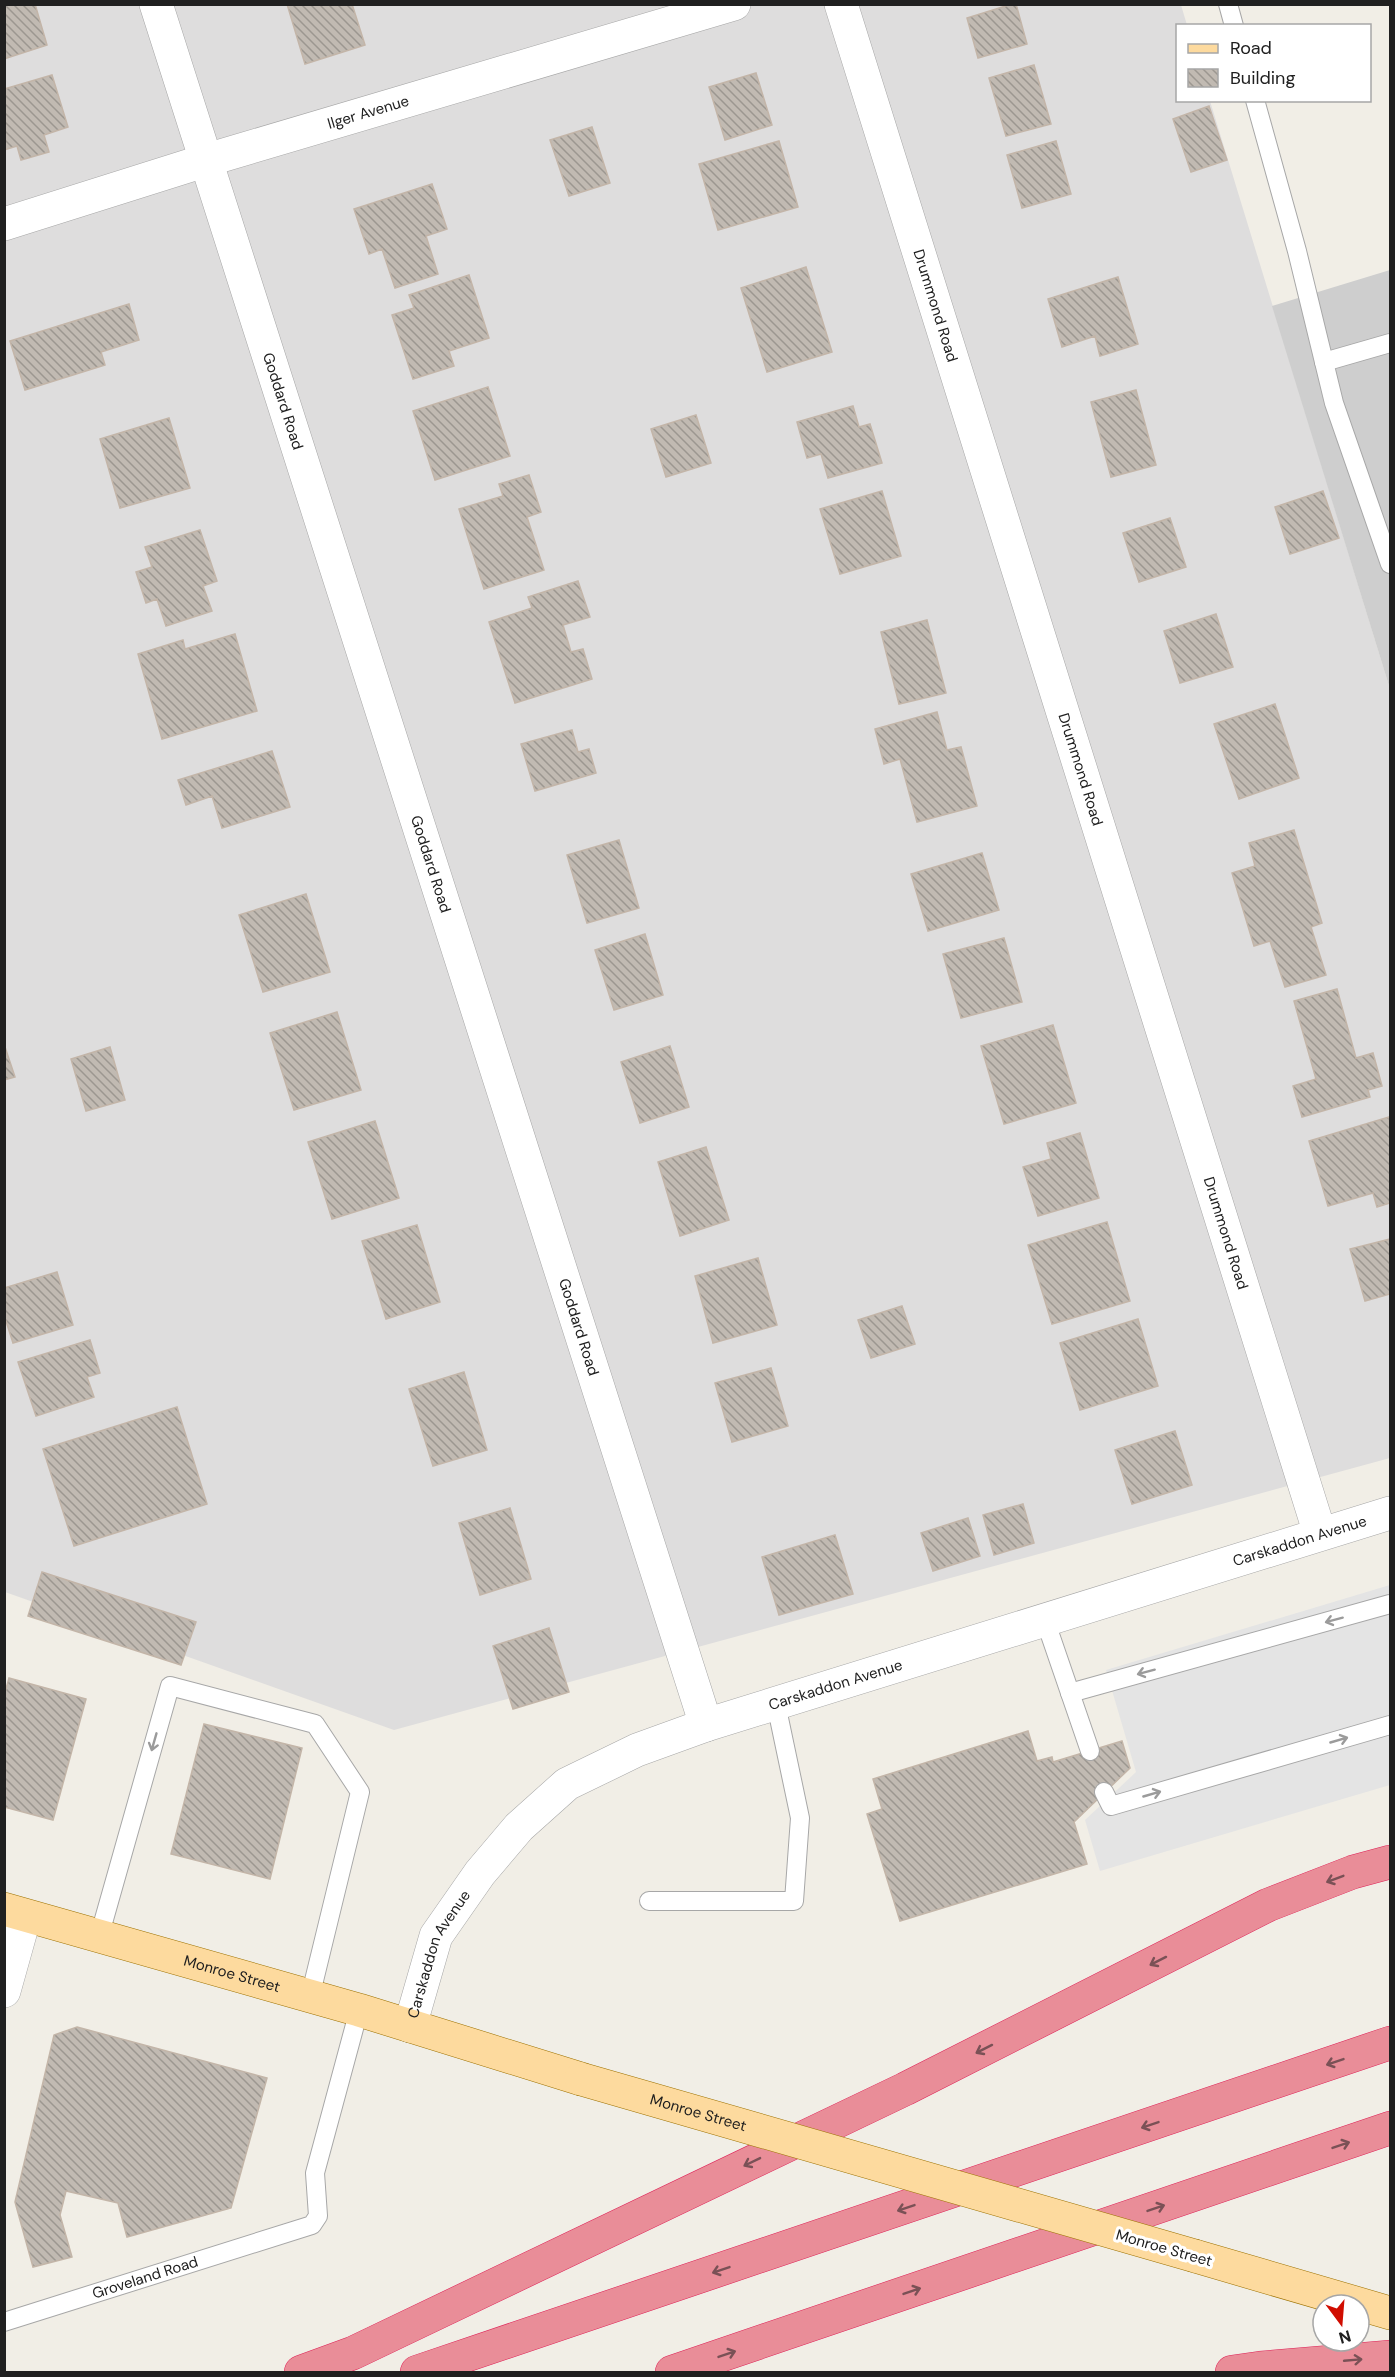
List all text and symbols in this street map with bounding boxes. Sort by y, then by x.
legend [1176,24,1371,102]
text: Road [1230,36,1272,60]
text: Building [1230,66,1295,90]
street label: Ilger Avenue [325,91,411,134]
street label: Drummond Road [908,247,962,364]
street label: Goddard Road [258,350,308,452]
street label: Drummond Road [1054,710,1108,828]
street label: Goddard Road [406,813,456,915]
street label: Drummond Road [1199,1174,1253,1292]
street label: Goddard Road [554,1276,604,1378]
street label: Carskaddon Avenue [1230,1511,1369,1571]
one-way arrow [1325,1615,1344,1626]
street label: Carskaddon Avenue [766,1655,905,1715]
one-way arrow [1137,1667,1156,1678]
one-way arrow [148,1732,160,1751]
one-way arrow [1329,1734,1348,1745]
one-way arrow [1142,1788,1161,1799]
one-way arrow [1326,1874,1345,1885]
street label: Carskaddon Avenue [403,1886,475,2021]
street label: Monroe Street [181,1951,283,1997]
one-way arrow [1150,1955,1167,1967]
one-way arrow [976,2043,993,2055]
one-way arrow [1326,2058,1345,2069]
street label: Monroe Street [648,2089,749,2136]
one-way arrow [1142,2120,1160,2131]
one-way arrow [1331,2139,1350,2150]
one-way arrow [744,2157,762,2169]
one-way arrow [1146,2201,1165,2212]
one-way arrow [897,2203,916,2214]
street label: Monroe Street [1114,2225,1215,2271]
street label: Groveland Road [90,2252,201,2304]
one-way arrow [712,2266,731,2277]
one-way arrow [902,2284,921,2295]
north arrow [1311,2293,1371,2353]
text: N [1336,2325,1354,2349]
one-way arrow [717,2347,736,2358]
one-way arrow [1342,2354,1362,2365]

